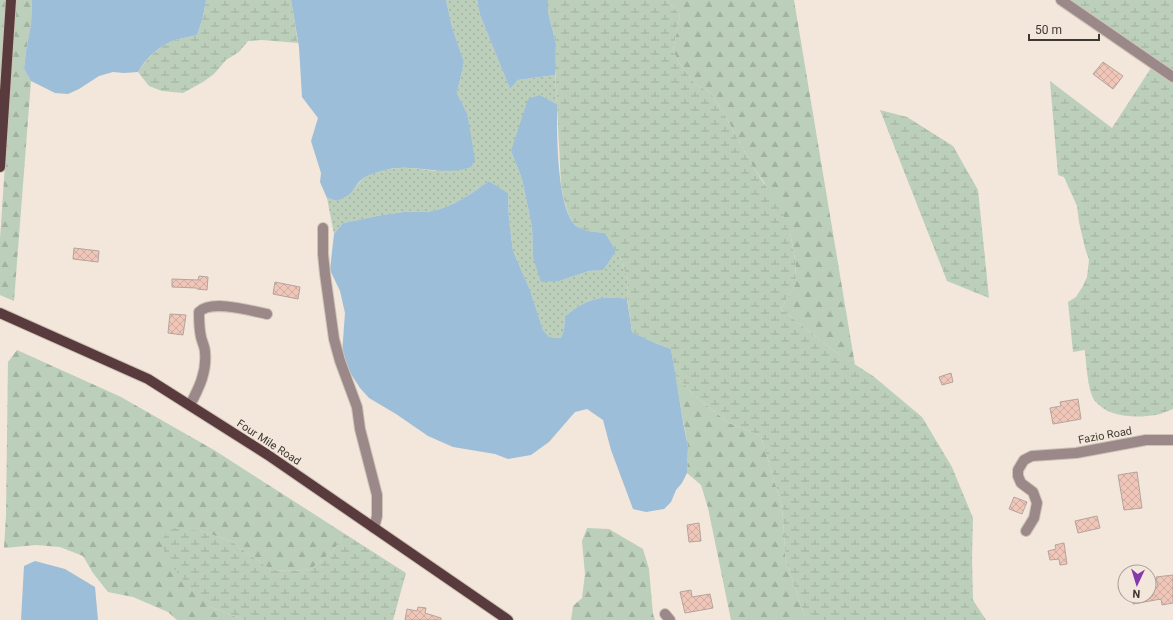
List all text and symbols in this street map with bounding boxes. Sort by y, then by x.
scale bar [1029,16,1099,42]
text: 50 m [1035,23,1062,37]
street label: Four Mile Road [234,417,303,468]
street label: Fazio Road [1077,424,1133,447]
north arrow [1117,564,1157,604]
text: N [1132,587,1141,600]

